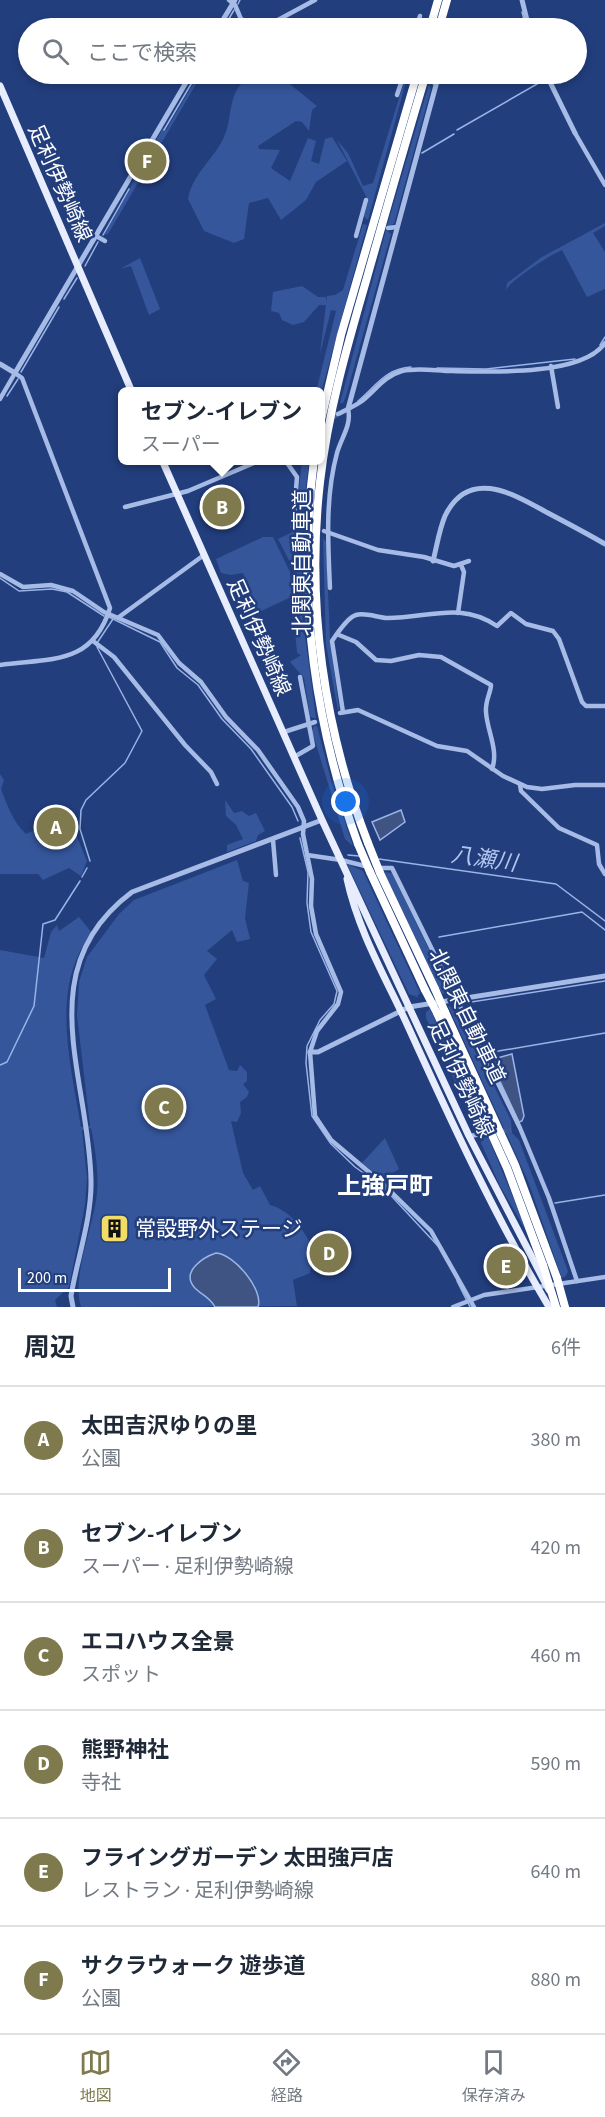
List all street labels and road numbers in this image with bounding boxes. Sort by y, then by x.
street label: 足利伊勢崎線 [21,119,99,247]
street label: 北関東自動車道 [287,490,317,637]
street label: 足利伊勢崎線 [220,573,298,701]
street label: 北関東自動車道 [421,943,513,1089]
street label: 足利伊勢崎線 [421,1016,501,1142]

